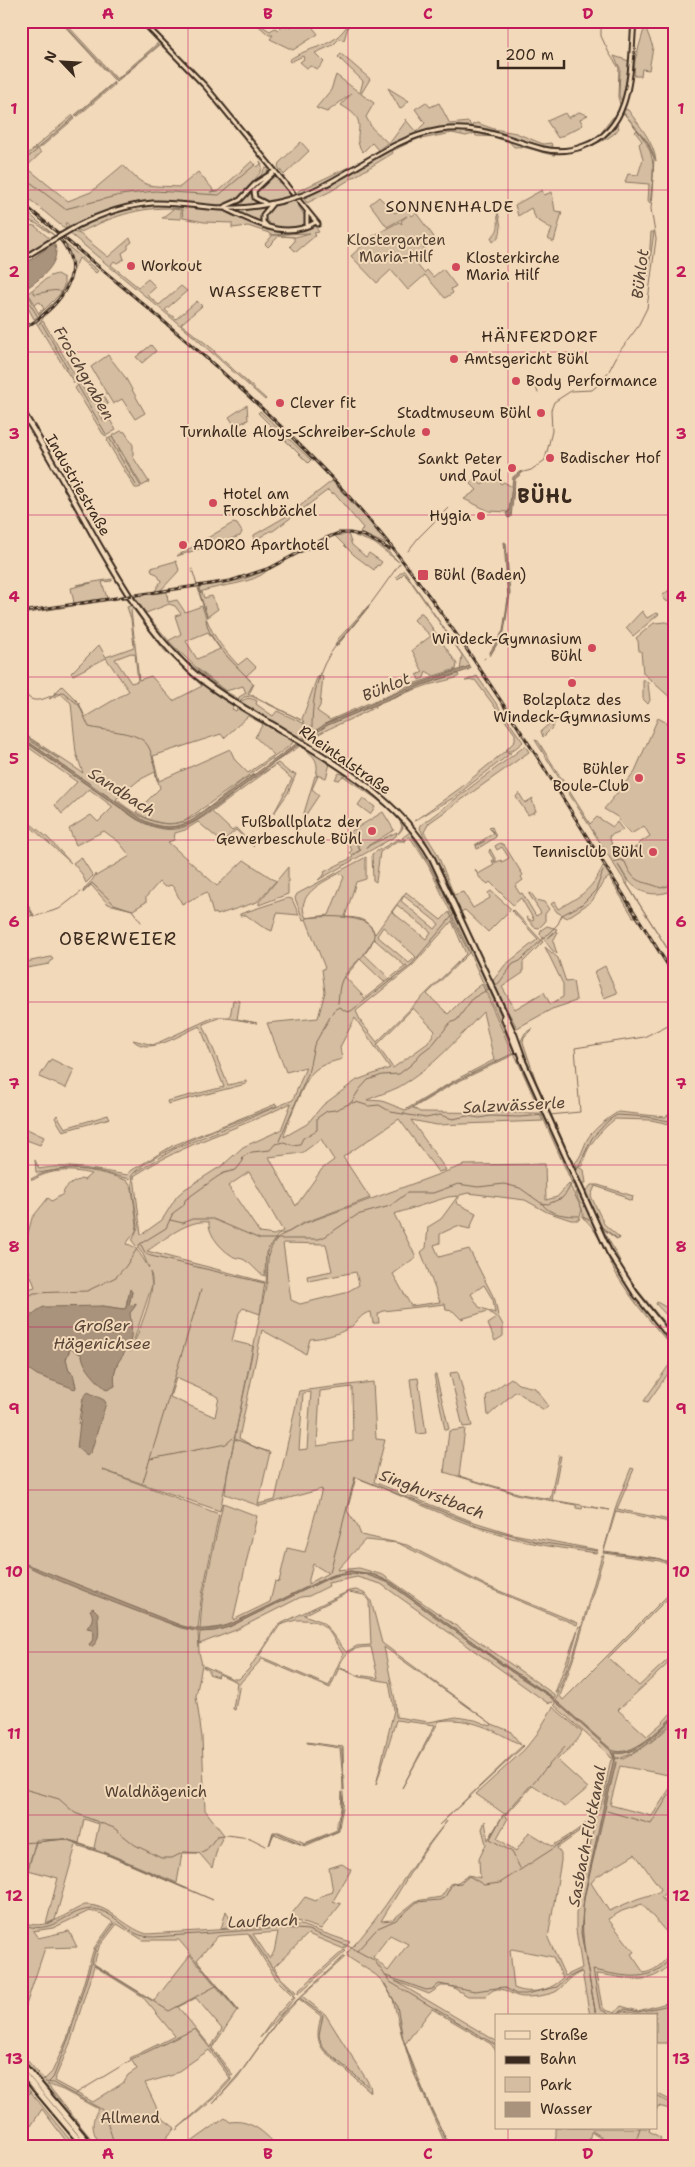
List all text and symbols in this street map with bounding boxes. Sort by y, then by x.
text: A [102,3,114,24]
text: B [263,3,273,24]
text: C [423,3,433,24]
text: D [582,3,594,24]
north arrow [38,38,88,88]
scale bar [498,38,564,70]
text: 200 m [505,45,554,65]
text: N [40,48,61,65]
text: 1 [10,98,18,119]
text: 1 [677,98,685,119]
district label: SONNENHALDE [385,196,515,217]
park label: Klostergarten Maria-Hilf [346,230,446,267]
place label: Klosterkirche Maria Hilf [466,248,560,285]
water label: Bühlot [627,248,653,300]
place label: Workout [141,256,202,276]
marker: Workout [125,260,137,272]
text: 2 [8,261,20,282]
marker: Klosterkirche Maria Hilf [450,261,462,273]
text: 2 [675,261,687,282]
district label: WASSERBETT [209,281,323,302]
water label: Froschgraben [49,322,119,424]
district label: HÄNFERDORF [481,326,599,347]
place label: Amtsgericht Bühl [464,349,589,369]
marker: Amtsgericht Bühl [448,353,460,365]
place label: Body Performance [526,371,658,391]
marker: Body Performance [510,375,522,387]
place label: Clever fit [290,393,356,413]
marker: Clever fit [274,397,286,409]
place label: Stadtmuseum Bühl [397,403,531,423]
marker: Stadtmuseum Bühl [535,407,547,419]
place label: Turnhalle Aloys-Schreiber-Schule [180,422,416,442]
text: 3 [8,423,20,444]
text: 3 [675,423,687,444]
marker: Turnhalle Aloys-Schreiber-Schule [420,426,432,438]
street label: Industriestraße [41,430,115,540]
place label: Badischer Hof [560,448,661,468]
place label: Sankt Peter und Paul [418,449,502,486]
marker: Badischer Hof [544,452,556,464]
marker: Sankt Peter und Paul [506,462,518,474]
district label: BÜHL [517,482,573,509]
place label: Hotel am Froschbächel [223,484,318,521]
marker: Hotel am Froschbächel [207,497,219,509]
place label: Hygia [429,506,472,526]
marker: Hygia [475,510,487,522]
place label: ADORO Aparthotel [193,535,330,555]
marker: ADORO Aparthotel [177,539,189,551]
place label: Bühl (Baden) [434,565,526,585]
marker: Bühl (Baden) [416,568,430,582]
text: 4 [8,586,20,607]
text: 4 [675,586,687,607]
place label: Windeck-Gymnasium Bühl [432,629,582,666]
marker: Windeck-Gymnasium Bühl [586,642,598,654]
water label: Bühlot [359,668,413,706]
marker: Bolzplatz des Windeck-Gymnasiums [566,677,578,689]
place label: Bolzplatz des Windeck-Gymnasiums [493,690,651,727]
street label: Rheintalstraße [295,721,395,799]
text: 5 [9,748,19,769]
text: 5 [676,748,686,769]
place label: Bühler Boule-Club [553,759,629,796]
water label: Sandbach [84,763,160,821]
marker: Bühler Boule-Club [633,772,645,784]
place label: Fußballplatz der Gewerbeschule Bühl [216,812,362,849]
marker: Fußballplatz der Gewerbeschule Bühl [366,825,378,837]
place label: Tennisclub Bühl [533,842,643,862]
marker: Tennisclub Bühl [647,846,659,858]
text: 6 [8,911,20,932]
text: 6 [675,911,687,932]
district label: OBERWEIER [59,927,177,951]
text: 7 [8,1073,20,1094]
text: 7 [675,1073,687,1094]
water label: Salzwässerle [462,1092,566,1118]
text: 8 [8,1236,20,1257]
text: 8 [675,1236,687,1257]
water label: Großer Hägenichsee [53,1315,151,1354]
text: 9 [8,1398,20,1419]
text: 9 [675,1398,687,1419]
water label: Singhurstbach [376,1464,488,1524]
text: 10 [5,1561,23,1582]
text: 10 [672,1561,690,1582]
text: 11 [7,1723,21,1744]
text: 11 [674,1723,688,1744]
water label: Sasbach-Flutkanal [563,1764,611,1908]
park label: Waldhägenich [105,1782,207,1802]
text: 12 [5,1885,23,1906]
text: 12 [672,1885,690,1906]
water label: Laufbach [227,1909,299,1933]
legend [495,2014,658,2130]
text: Straße [540,2025,588,2045]
text: 13 [5,2048,23,2069]
text: 13 [672,2048,690,2069]
text: Bahn [540,2049,576,2069]
text: Park [540,2075,572,2095]
text: Wasser [540,2099,593,2119]
park label: Allmend [100,2108,160,2128]
text: A [102,2143,114,2164]
text: B [263,2143,273,2164]
text: C [423,2143,433,2164]
text: D [582,2143,594,2164]

